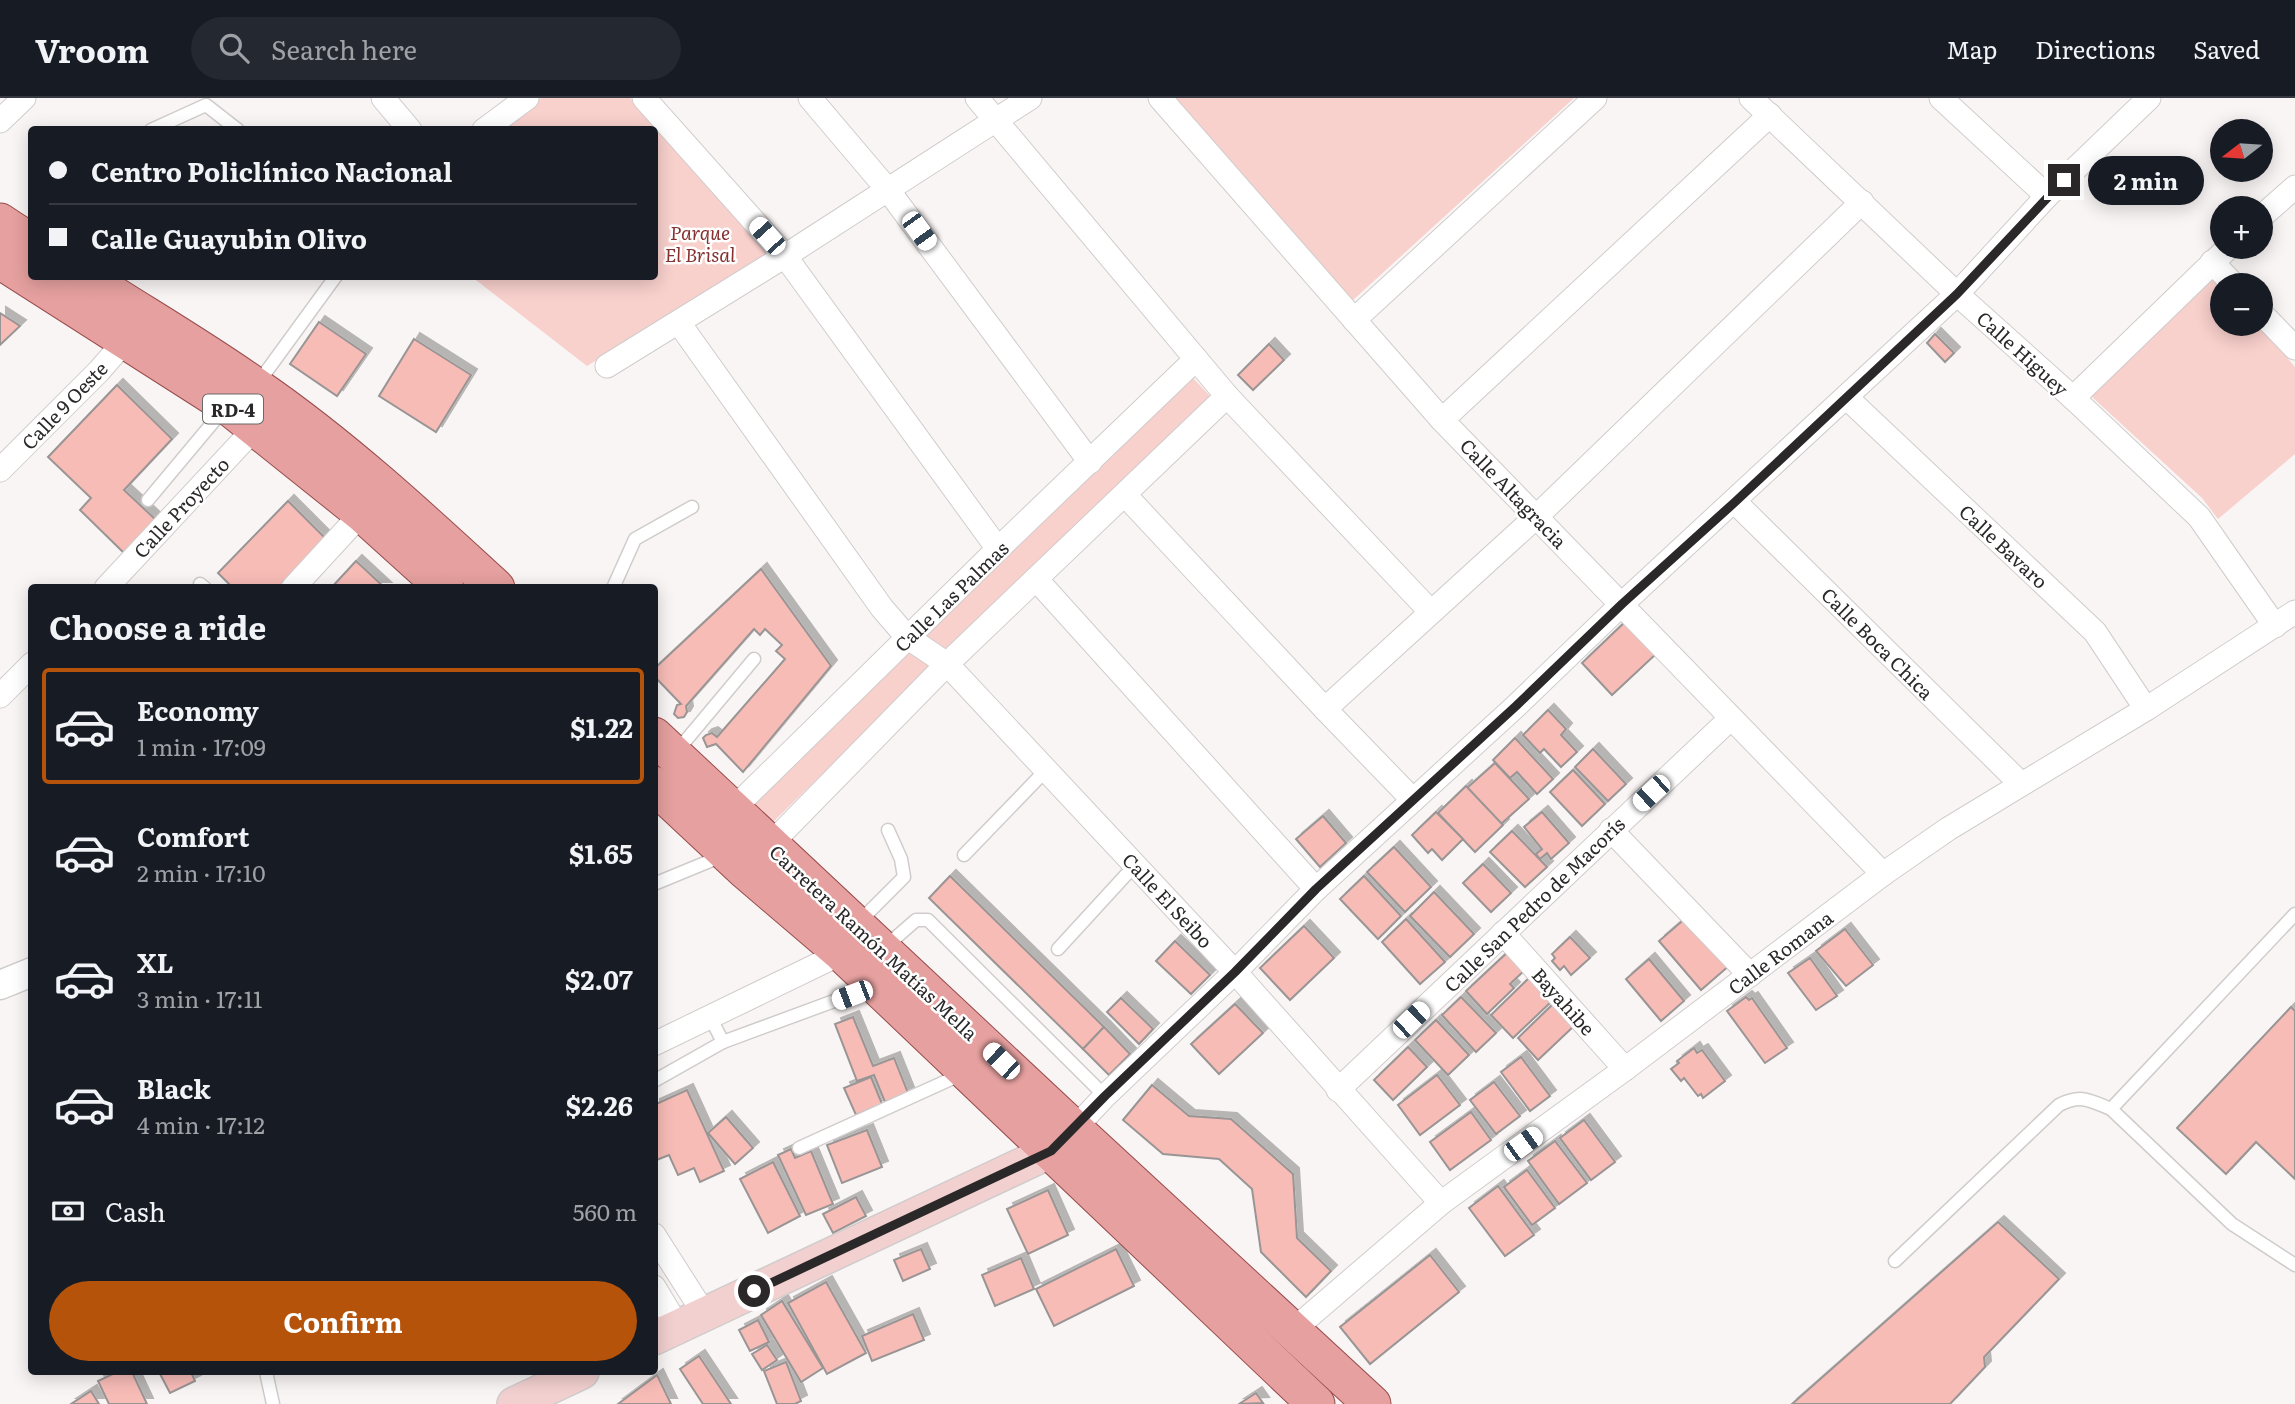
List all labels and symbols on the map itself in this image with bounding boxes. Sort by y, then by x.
north arrow [2210,119,2273,182]
callout: 2 min [2088,155,2204,204]
route end [2048,164,2080,196]
car [899,208,940,254]
car [746,213,789,259]
park label: Parque El Brisal [665,218,736,268]
street label: Calle Higuey [1971,304,2075,402]
street label: Calle 9 Oeste [15,354,113,455]
road number: RD-4 [203,394,263,424]
street label: Calle Altagracia [1454,432,1574,555]
street label: Calle Proyecto [127,450,235,564]
street label: Calle Bavaro [1953,497,2055,595]
street label: Calle Las Palmas [888,534,1015,658]
street label: Calle Boca Chica [1816,581,1941,706]
car [1629,771,1674,815]
street label: Calle San Pedro de Macorís [1437,810,1631,998]
street label: Carretera Ramón Matías Mella [764,838,985,1047]
street label: Calle El Seibo [1116,846,1220,954]
street label: Calle Romana [1722,903,1839,1001]
street label: Bayahibe [1526,961,1602,1041]
car [829,978,876,1012]
car [1389,998,1434,1042]
car [979,1039,1024,1083]
car [1500,1123,1547,1165]
route start [738,1275,770,1307]

